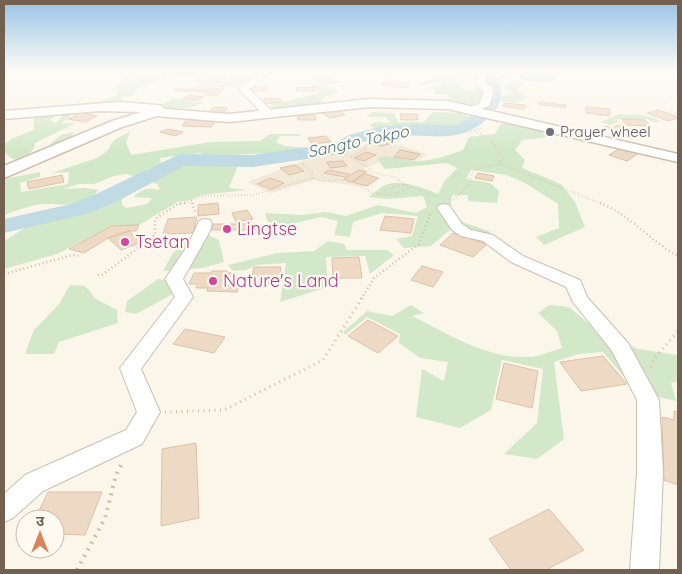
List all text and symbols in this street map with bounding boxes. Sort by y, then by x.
water label: Sangto Tokpo [306,120,412,161]
place label: Prayer wheel [560,122,651,141]
marker: Prayer wheel [544,126,556,138]
place label: Lingtse [237,217,297,240]
marker: Lingtse [221,223,233,235]
place label: Tsetan [135,230,190,253]
marker: Tsetan [119,236,131,248]
place label: Nature's Land [223,269,339,292]
marker: Nature's Land [207,275,219,287]
north arrow [15,509,65,559]
text: उ [36,512,45,530]

